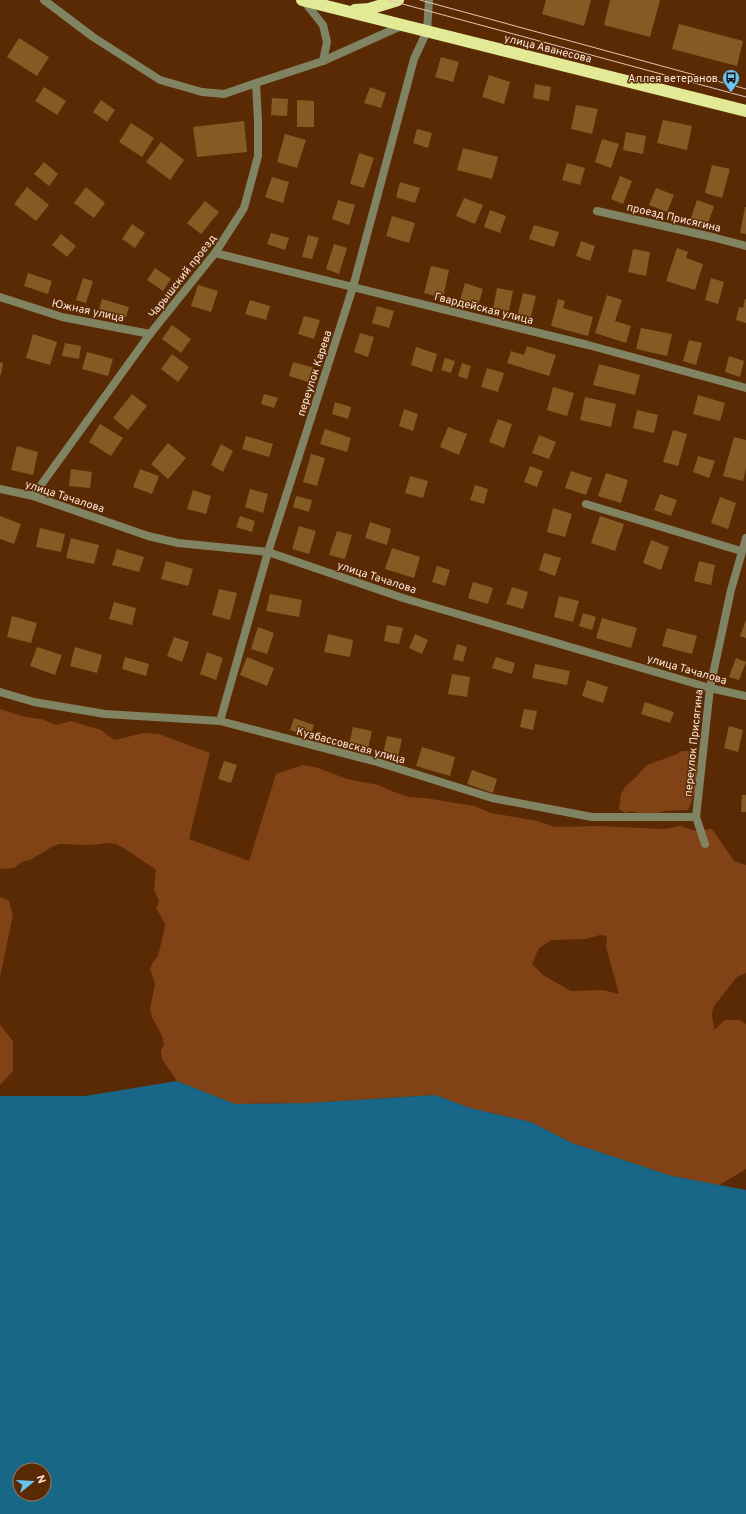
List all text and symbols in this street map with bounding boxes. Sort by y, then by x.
street label: улица Аванесова [503,31,593,67]
bus stop icon: Аллея ветеранов [721,68,741,93]
place label: Аллея ветеранов [628,72,718,86]
street label: проезд Присягина [625,200,722,236]
street label: Чарышский проезд [146,232,220,321]
street label: Гвардейская улица [433,290,535,328]
street label: Южная улица [50,296,125,326]
street label: переулок Карева [294,328,336,418]
street label: улица Тачалова [23,478,106,516]
street label: улица Тачалова [335,559,418,597]
street label: улица Тачалова [645,652,729,688]
street label: переулок Присягина [681,689,707,797]
street label: Кузбассовская улица [295,725,407,767]
north arrow [12,1462,52,1502]
text: N [33,1473,48,1485]

